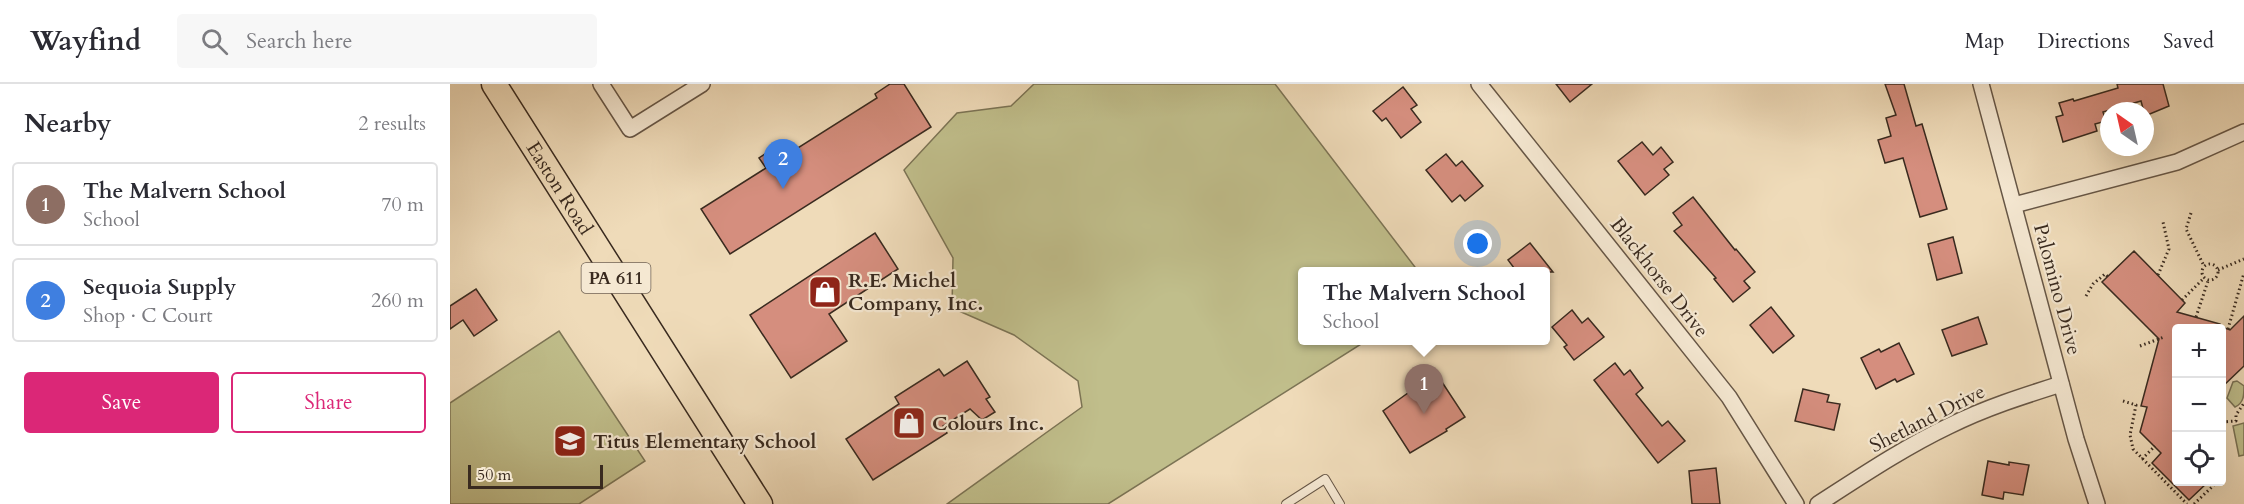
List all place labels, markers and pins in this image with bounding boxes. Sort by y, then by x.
pin: 2 [764,140,802,189]
place label: R.E. Michel Company, Inc. [848,267,983,317]
shop icon: R.E. Michel Company, Inc. [807,274,843,310]
pin: 1 [1404,364,1444,414]
shop icon: Colours Inc. [891,405,927,441]
place label: Colours Inc. [932,410,1044,437]
school or university icon: Titus Elementary School [552,423,588,459]
place label: Titus Elementary School [593,428,817,455]

